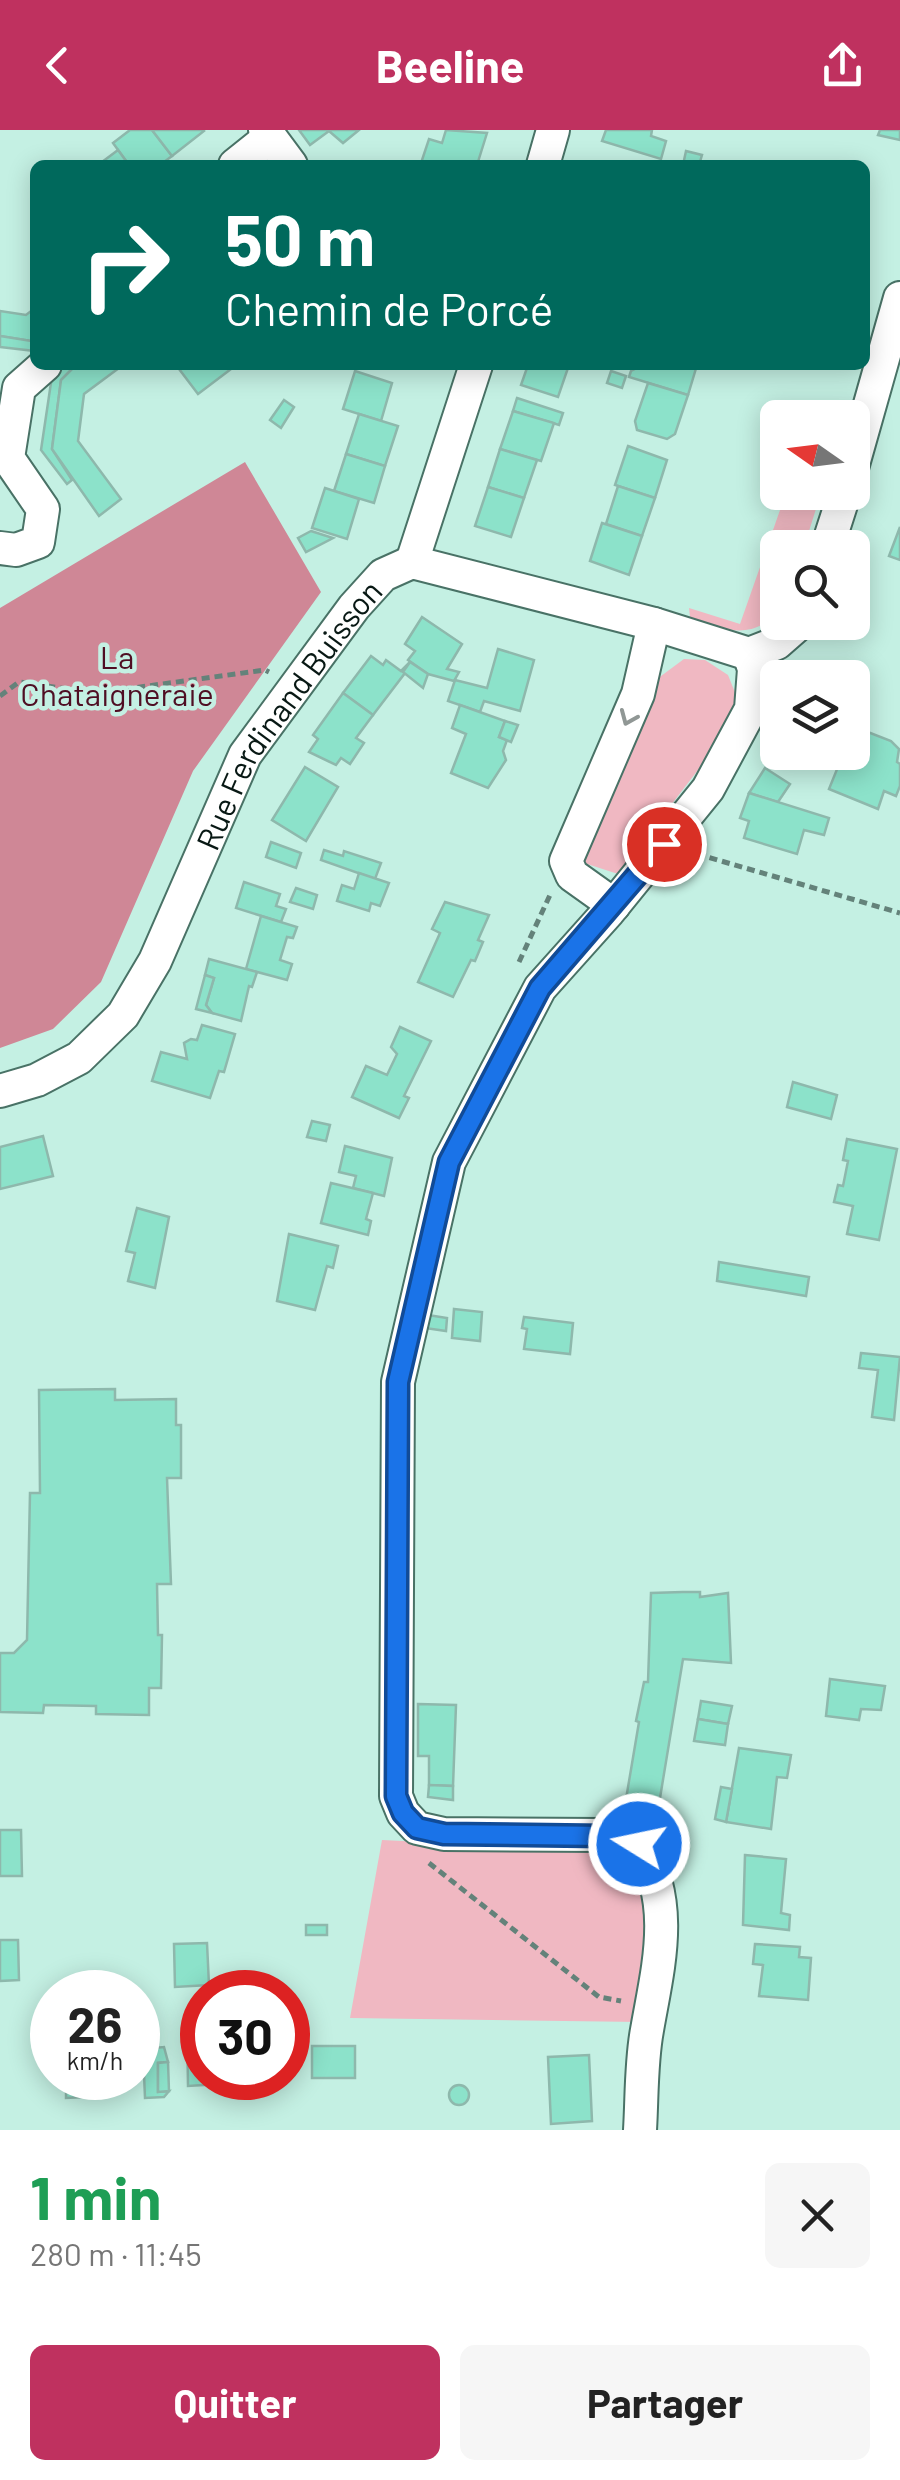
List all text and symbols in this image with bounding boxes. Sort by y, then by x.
icon: back [30,38,85,93]
text: Beeline [376,38,524,92]
icon: share [815,38,870,93]
text: 50 m [225,196,375,280]
icon: right [60,200,190,330]
text: Chemin de Porcé [225,281,554,335]
north arrow [760,400,870,510]
map controls [760,400,870,770]
button: search [760,530,870,640]
street label: Rue Ferdinand Buisson [187,571,389,855]
park label: La Chataigneraie [20,637,214,712]
button: layers [760,660,870,770]
one-way arrow [620,708,640,726]
pin [622,802,707,887]
icon: arrive [637,817,692,872]
position arrow [587,1792,691,1896]
speed limit sign: 30 [180,1970,310,2100]
text: 26 [68,1993,122,2053]
text: km/h [67,2045,123,2075]
text: 1 min [30,2160,161,2232]
button: close [765,2163,870,2268]
text: 280 m · 11:45 [30,2234,202,2272]
button: Quitter [30,2345,440,2460]
button: Partager [460,2345,870,2460]

